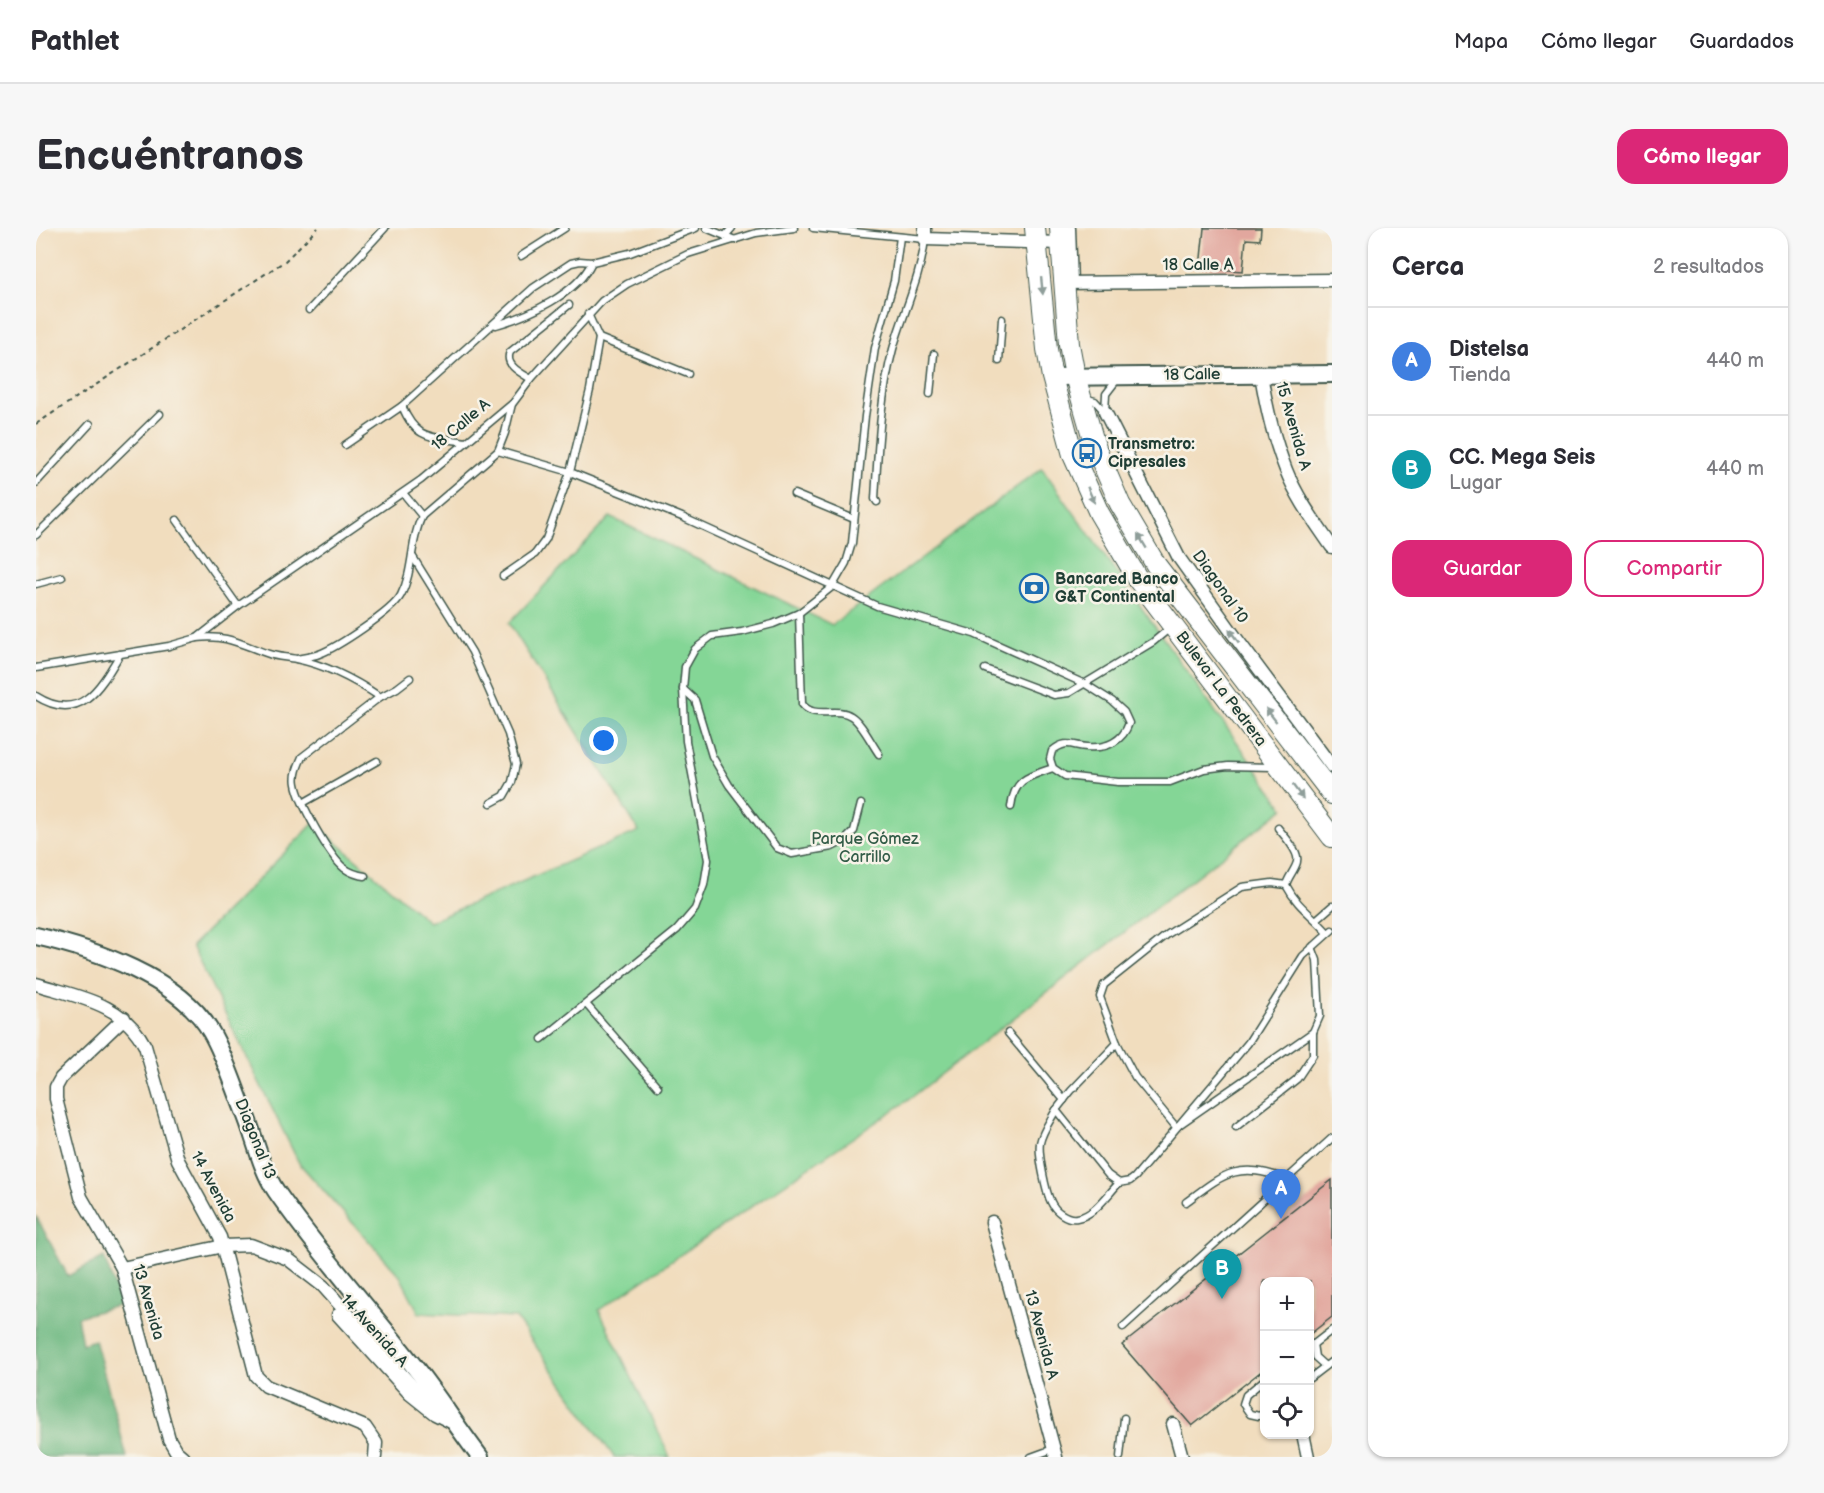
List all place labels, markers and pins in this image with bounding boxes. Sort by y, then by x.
place label: Transmetro: Cipresales [1108,435,1195,472]
bus stop icon: Transmetro: Cipresales [1071,437,1103,469]
place label: Bancared Banco G&T Continental [1055,570,1178,607]
bank icon: Bancared Banco G&T Continental [1018,572,1050,604]
pin: A [1262,1170,1300,1219]
pin: B [1202,1250,1242,1299]

